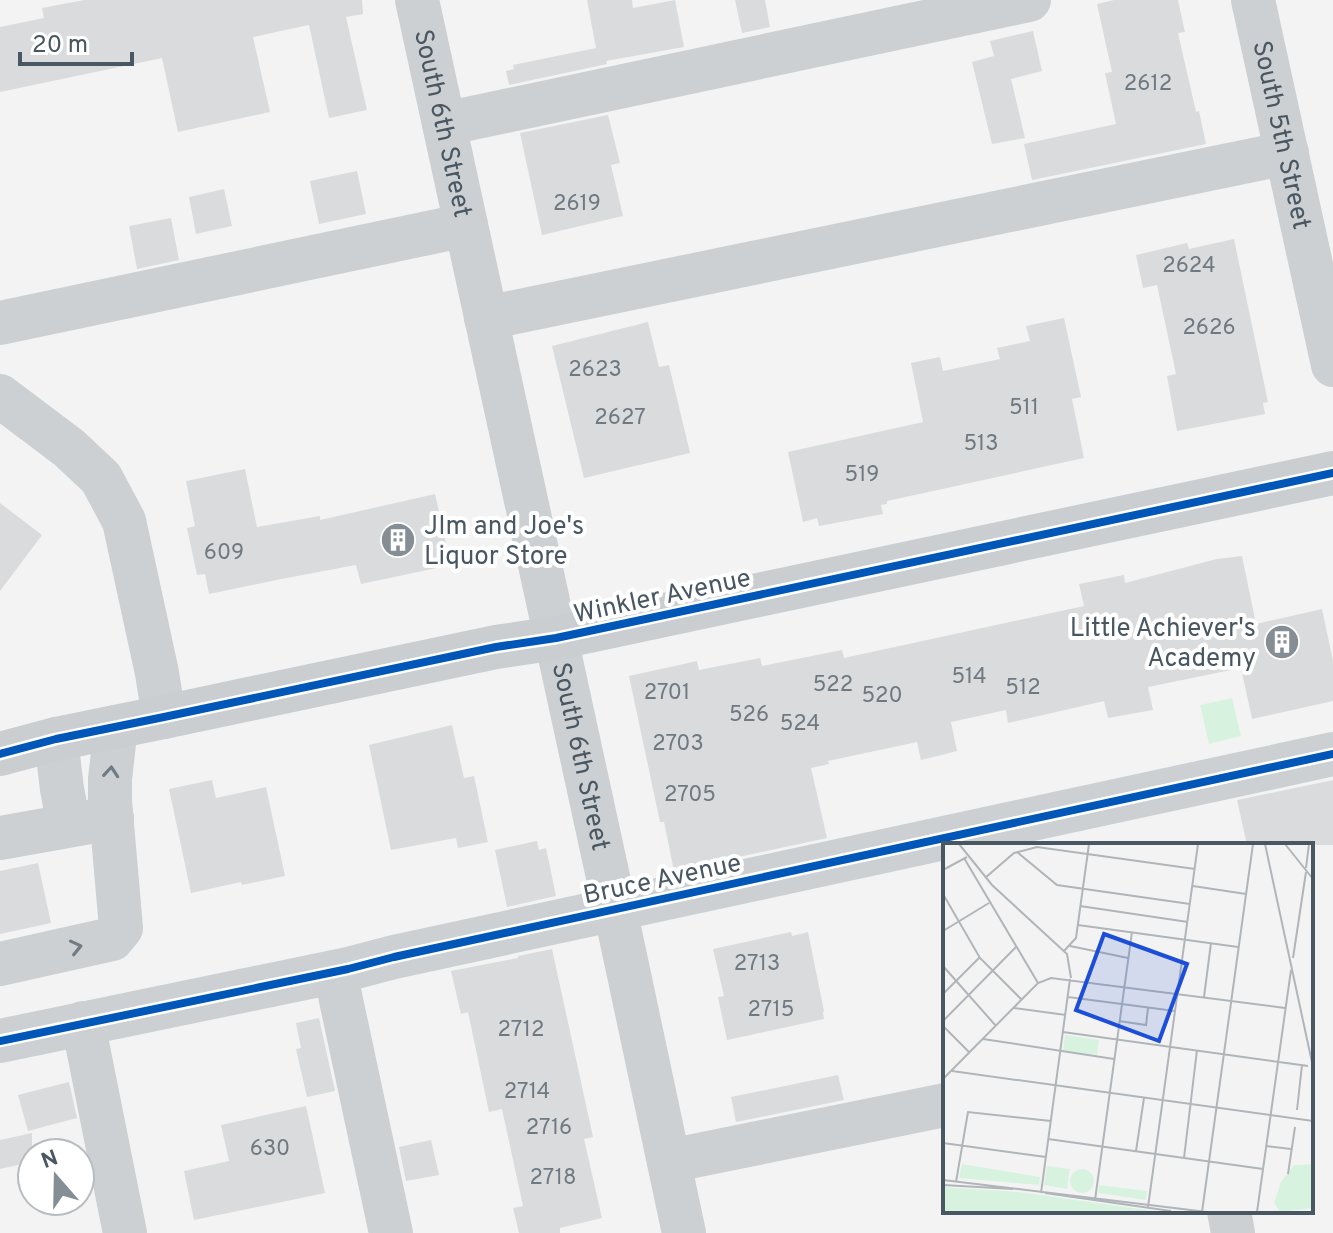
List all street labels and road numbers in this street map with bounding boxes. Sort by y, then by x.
street label: South 6th Street [405,27,478,221]
street label: South 5th Street [1243,38,1317,233]
street label: Winkler Avenue [571,563,754,632]
street label: South 6th Street [543,660,616,854]
street label: Bruce Avenue [581,848,745,913]

